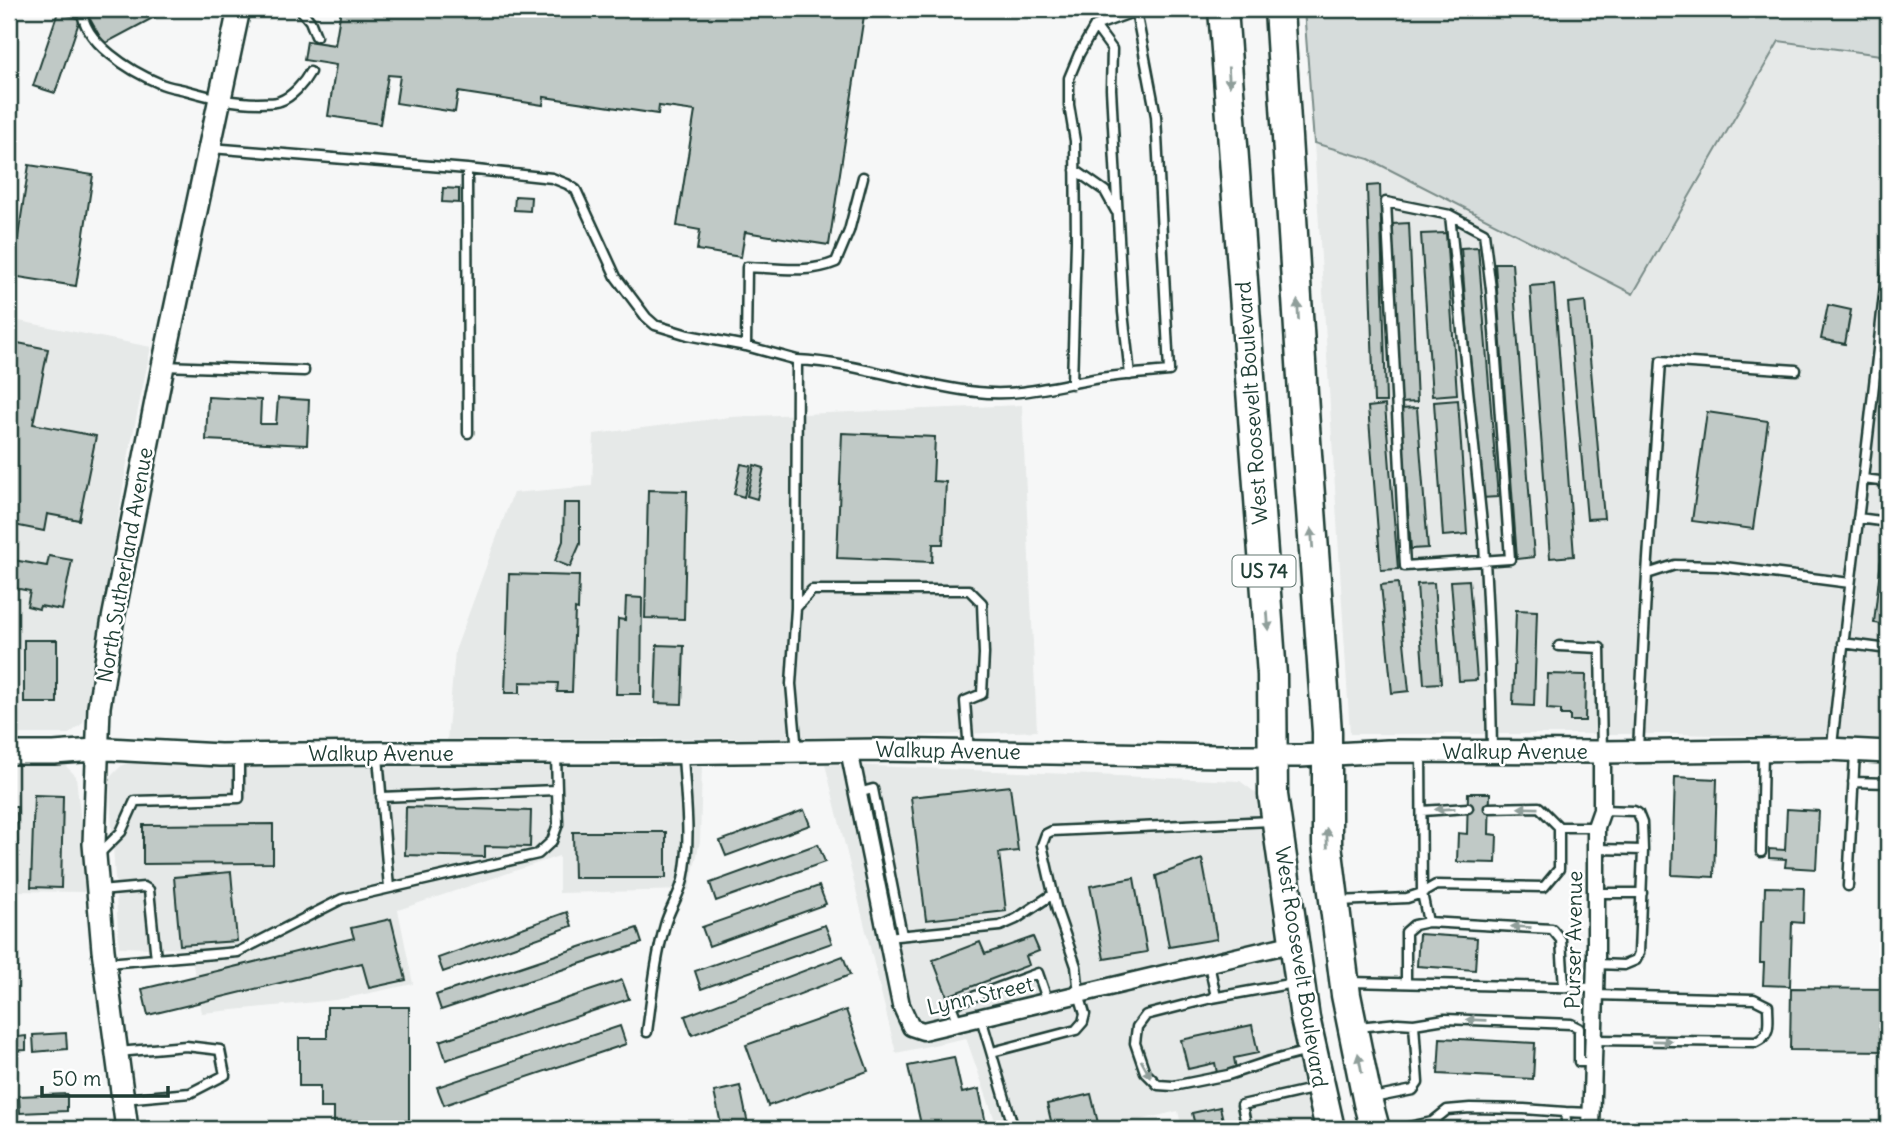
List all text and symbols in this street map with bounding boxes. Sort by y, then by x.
one-way arrow [1224,66,1235,88]
street label: West Roosevelt Boulevard [1230,280,1273,526]
one-way arrow [1292,299,1303,321]
street label: North Sutherland Avenue [91,445,159,685]
one-way arrow [1307,526,1318,548]
road number: US 74 [1232,556,1296,586]
one-way arrow [1263,611,1274,633]
street label: Walkup Avenue [875,736,1021,765]
street label: Walkup Avenue [1442,738,1588,765]
street label: Walkup Avenue [308,740,454,767]
one-way arrow [1517,802,1539,814]
one-way arrow [1433,804,1455,815]
one-way arrow [1321,827,1333,849]
street label: West Roosevelt Boulevard [1269,844,1334,1089]
street label: Purser Avenue [1559,871,1588,1009]
one-way arrow [1510,921,1532,932]
street label: Lynn Street [924,970,1036,1021]
one-way arrow [1464,1015,1486,1026]
one-way arrow [1651,1036,1673,1047]
one-way arrow [1354,1052,1365,1074]
scale bar [42,1054,168,1098]
one-way arrow [1140,1059,1152,1079]
text: 50 m [52,1065,101,1092]

